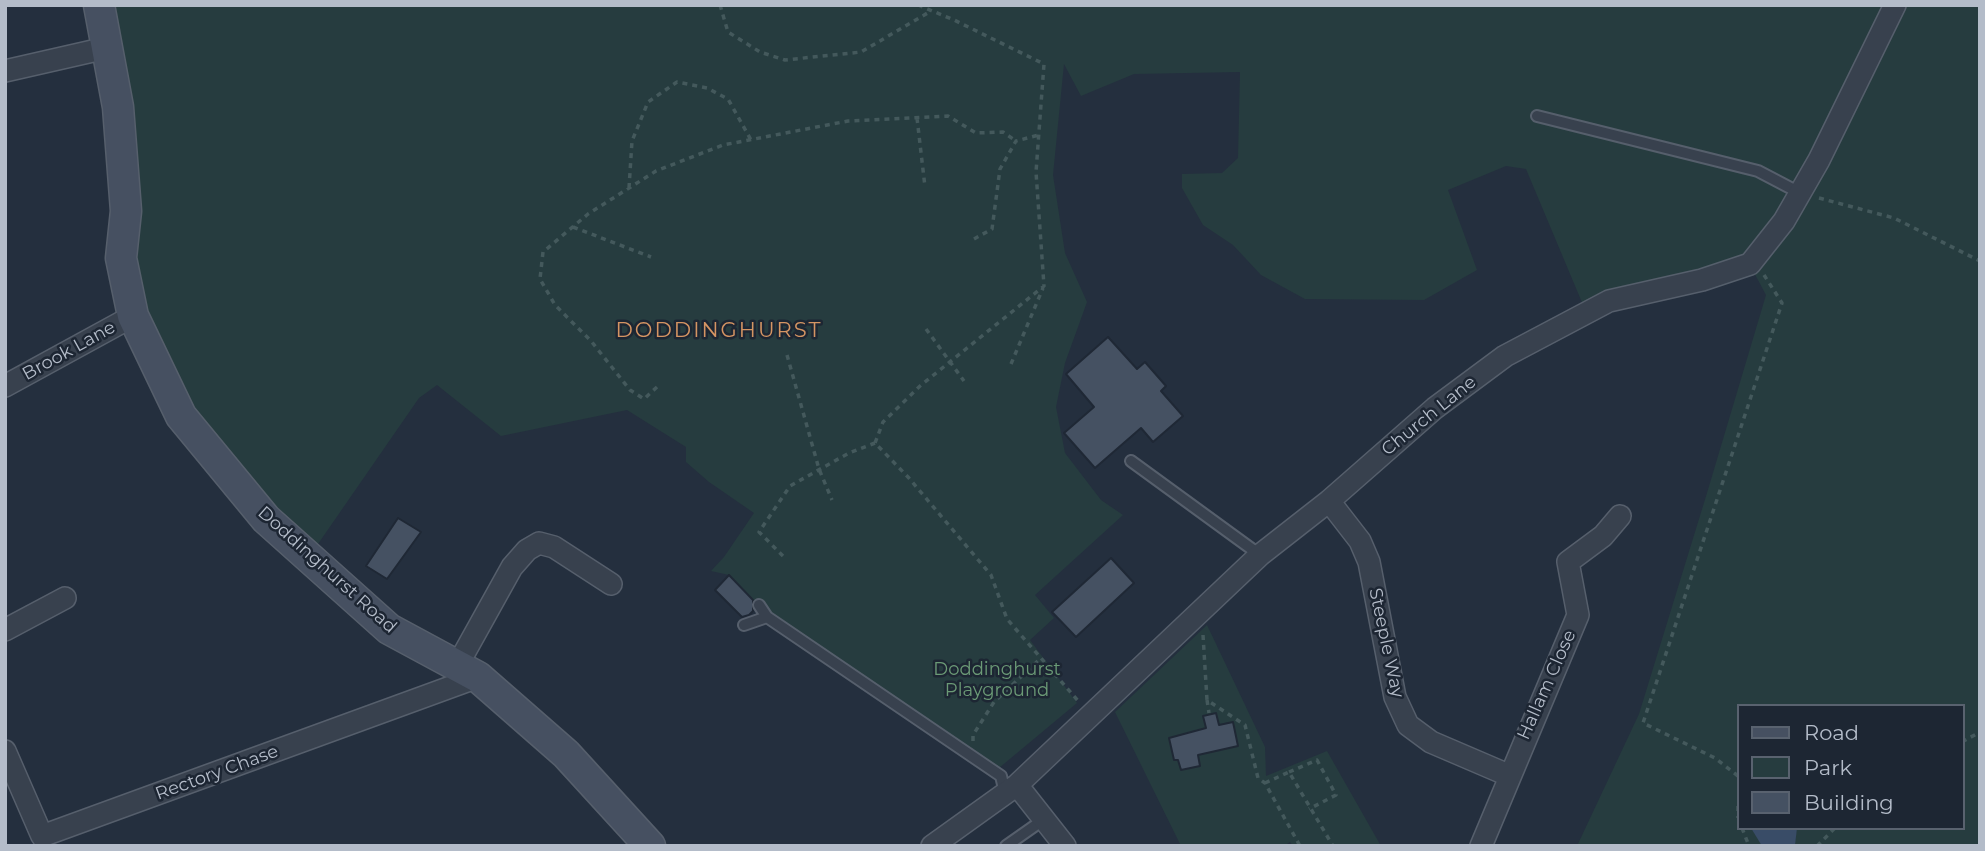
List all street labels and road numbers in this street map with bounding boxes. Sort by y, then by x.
street label: Brook Lane [19,317,119,385]
street label: Church Lane [1377,371,1481,461]
street label: Doddinghurst Road [253,502,401,638]
street label: Steeple Way [1364,586,1408,700]
street label: Hallam Close [1513,627,1581,743]
street label: Rectory Chase [153,741,281,805]

